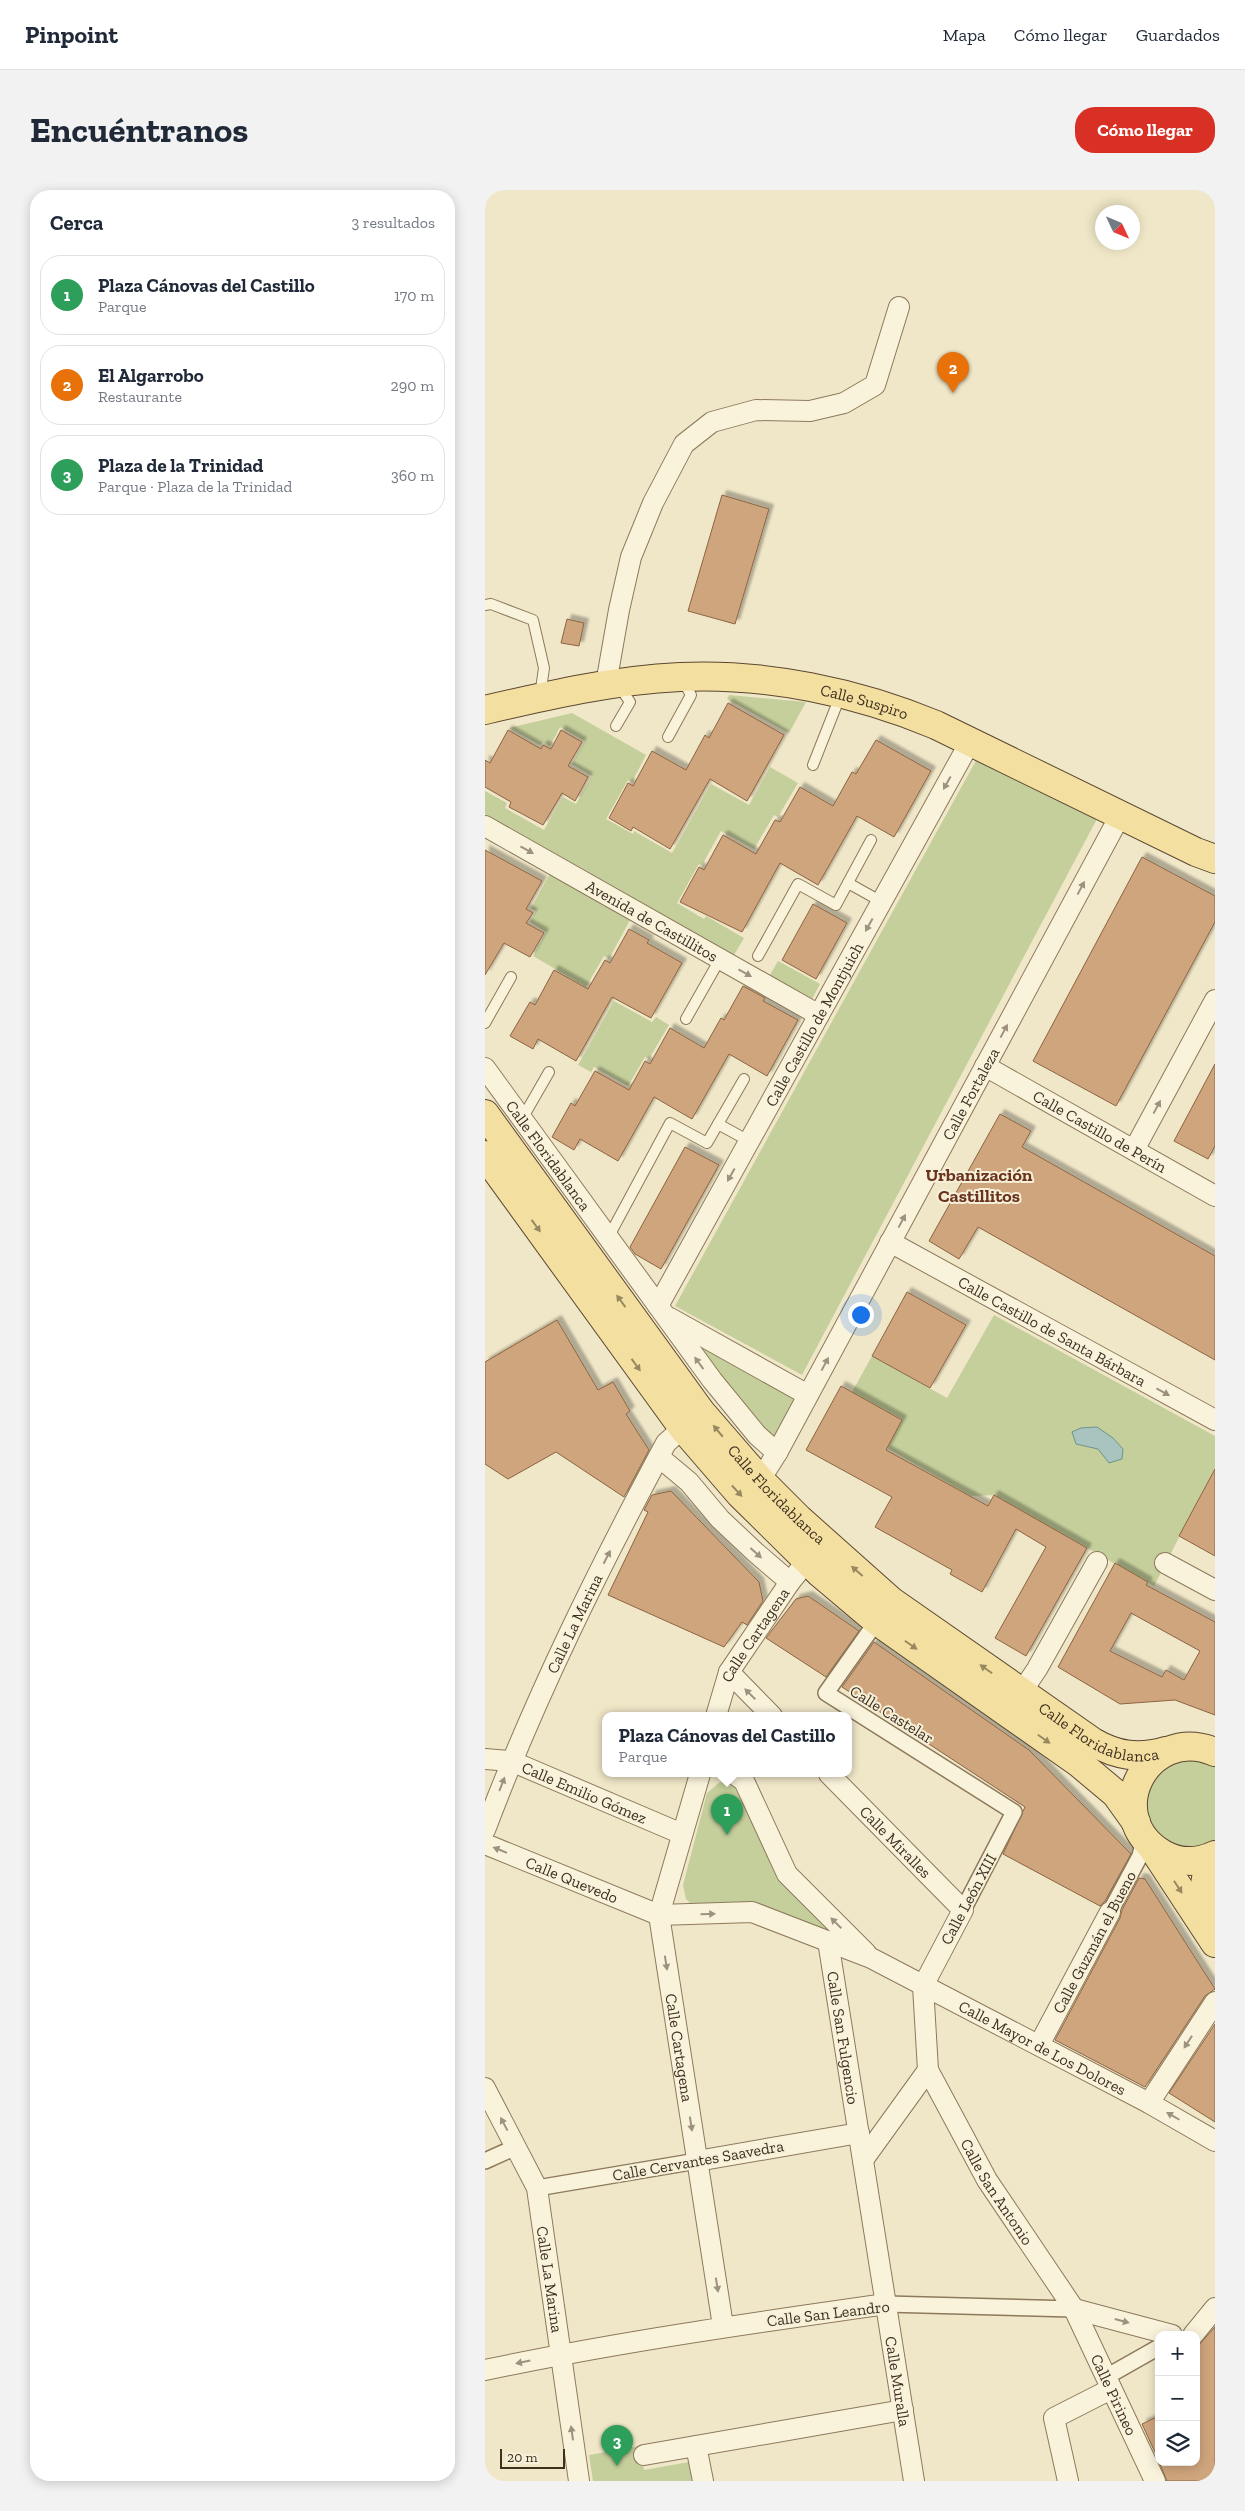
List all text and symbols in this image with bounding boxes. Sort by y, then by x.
text: Pinpoint [25,20,118,49]
text: Mapa [943,24,986,46]
text: Cómo llegar [1014,24,1108,46]
text: Guardados [1136,24,1220,46]
button: Cómo llegar [1075,107,1215,153]
text: Encuéntranos [30,109,248,151]
north arrow [1095,205,1140,250]
text: Cerca [50,210,103,235]
text: 3 resultados [351,213,435,232]
text: Plaza Cánovas del Castillo [98,274,315,297]
text: 1 [64,286,70,305]
text: 170 m [394,286,434,305]
text: Parque [98,297,147,316]
pin: 2 [937,352,969,393]
text: El Algarrobo [98,364,204,387]
text: 2 [63,376,71,395]
text: 290 m [391,376,434,395]
text: Restaurante [98,387,182,406]
text: Plaza de la Trinidad [98,454,263,477]
text: 3 [63,466,71,485]
text: 360 m [391,466,434,485]
text: Parque · Plaza de la Trinidad [98,477,292,496]
street label: Calle Suspiro [819,680,911,723]
one-way arrow [943,776,952,790]
one-way arrow [521,846,534,855]
street label: Avenida de Castillitos [583,876,721,966]
one-way arrow [1077,881,1085,896]
one-way arrow [864,919,873,932]
street label: Calle Castillo de Montjuich [761,939,867,1110]
one-way arrow [738,969,753,977]
one-way arrow [1000,1024,1008,1039]
street label: Calle Fortaleza [938,1044,1004,1143]
street label: Calle Castillo de Perín [1030,1086,1171,1177]
street label: Calle Floridablanca [502,1097,595,1215]
one-way arrow [1153,1100,1161,1115]
district label: Urbanización Castillitos [925,1164,1033,1207]
one-way arrow [727,1167,735,1182]
one-way arrow [898,1213,906,1228]
one-way arrow [531,1219,541,1233]
street label: Calle Castillo de Santa Bárbara [955,1272,1149,1391]
one-way arrow [616,1294,626,1308]
your location [848,1302,874,1328]
one-way arrow [694,1357,705,1370]
one-way arrow [820,1357,829,1370]
one-way arrow [631,1358,642,1371]
one-way arrow [1157,1387,1170,1396]
one-way arrow [712,1425,723,1438]
street label: Calle Floridablanca [724,1441,830,1548]
one-way arrow [731,1485,743,1497]
one-way arrow [749,1547,761,1559]
one-way arrow [603,1550,611,1564]
one-way arrow [850,1566,863,1577]
street label: Calle La Marina [543,1571,607,1676]
street label: Calle Cartagena [718,1584,793,1684]
one-way arrow [904,1640,918,1650]
one-way arrow [980,1664,993,1674]
street label: Calle Castelar [846,1681,937,1748]
one-way arrow [745,1688,757,1700]
street label: Calle Floridablanca [1035,1698,1161,1765]
popup [602,1712,852,1777]
text: Plaza Cánovas del Castillo [619,1724,835,1747]
one-way arrow [1037,1734,1051,1744]
text: Parque [619,1747,667,1766]
street label: Calle Emilio Gómez [519,1758,650,1828]
one-way arrow [498,1776,506,1791]
pin: 1 [711,1794,743,1835]
street label: Calle Miralles [856,1802,935,1882]
one-way arrow [493,1846,508,1853]
street label: Calle León XIII [936,1850,1000,1948]
street label: Calle Quevedo [523,1853,621,1907]
street label: Calle Guzmán el Bueno [1049,1868,1140,2017]
one-way arrow [1173,1880,1183,1893]
one-way arrow [700,1909,716,1917]
one-way arrow [830,1917,842,1929]
one-way arrow [663,1956,671,1972]
street label: Calle San Fulgencio [823,1970,863,2106]
street label: Calle Cartagena [661,1992,697,2103]
street label: Calle Mayor de Los Dolores [955,1996,1129,2099]
one-way arrow [1184,2036,1193,2049]
one-way arrow [1166,2112,1179,2121]
one-way arrow [688,2116,696,2132]
one-way arrow [499,2117,508,2130]
street label: Calle San Antonio [957,2135,1037,2249]
street label: Calle Cervantes Saavedra [611,2136,786,2185]
street label: Calle La Marina [533,2225,567,2334]
one-way arrow [713,2277,721,2293]
street label: Calle San Leandro [766,2297,891,2330]
one-way arrow [1114,2318,1129,2326]
map controls [1155,2331,1200,2466]
button: + [1155,2331,1200,2376]
street label: Calle Muralla [881,2335,914,2428]
street label: Calle Pirineo [1087,2351,1141,2438]
one-way arrow [515,2358,531,2366]
button: − [1155,2376,1200,2421]
button: layers [1155,2421,1200,2466]
one-way arrow [568,2424,576,2440]
pin: 3 [601,2425,633,2466]
scale bar [500,2446,565,2469]
text: 20 m [507,2449,538,2466]

